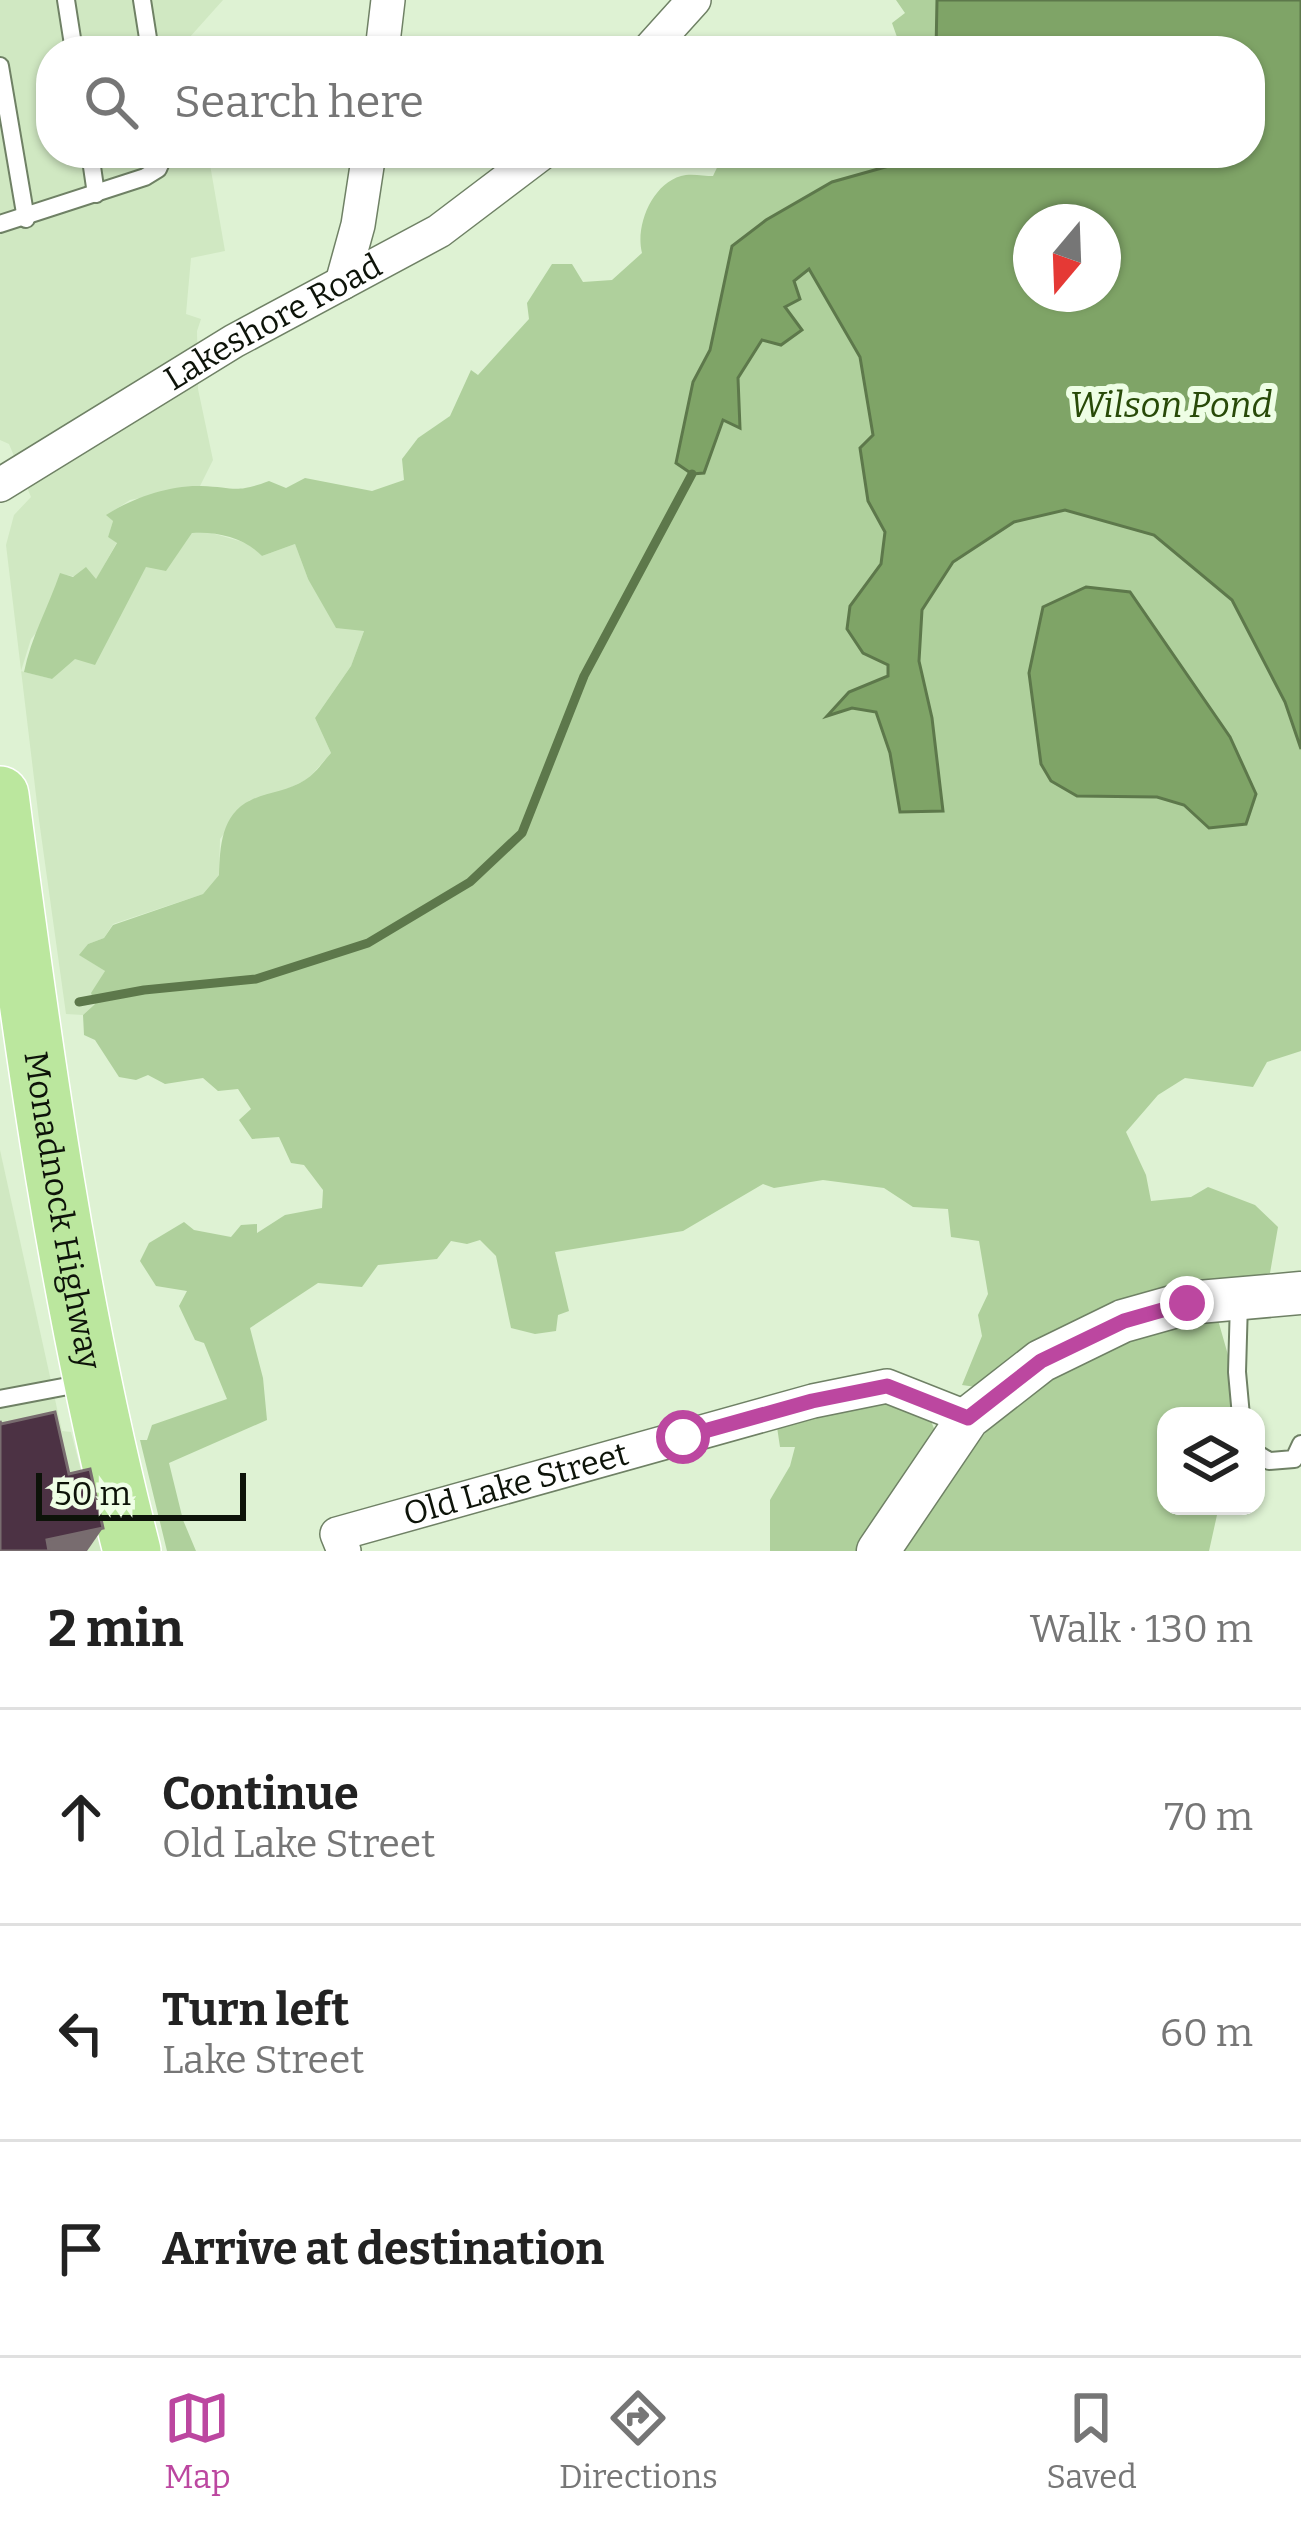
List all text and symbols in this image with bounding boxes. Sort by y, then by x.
search box [36,36,1265,168]
icon: search [78,69,144,135]
text: Search here [174,75,424,129]
north arrow [1013,204,1121,312]
street label: Lakeshore Road [157,246,389,399]
water label: Wilson Pond [1069,383,1273,427]
street label: Monadnock Highway [15,1049,110,1373]
route end [1160,1276,1214,1330]
map controls [1157,1407,1265,1515]
button: layers [1157,1407,1265,1515]
route start [656,1410,710,1464]
street label: Old Lake Street [399,1434,633,1534]
scale bar [36,1467,246,1520]
text: 50 m [54,1474,131,1514]
text: 2 min [48,1598,184,1660]
text: Walk · 130 m [1030,1606,1253,1652]
text: Continue [162,1767,359,1821]
icon: ahead [48,1784,114,1850]
text: 70 m [1164,1794,1253,1840]
text: Old Lake Street [162,1821,435,1867]
text: Turn left [162,1983,349,2037]
icon: left [48,2000,114,2066]
text: 60 m [1160,2010,1253,2056]
text: Lake Street [162,2037,364,2083]
icon: arrive [48,2216,114,2282]
text: Arrive at destination [162,2222,604,2276]
tab: Map [164,2385,231,2497]
tab: Directions [559,2385,718,2497]
tab: Saved [1046,2385,1137,2497]

